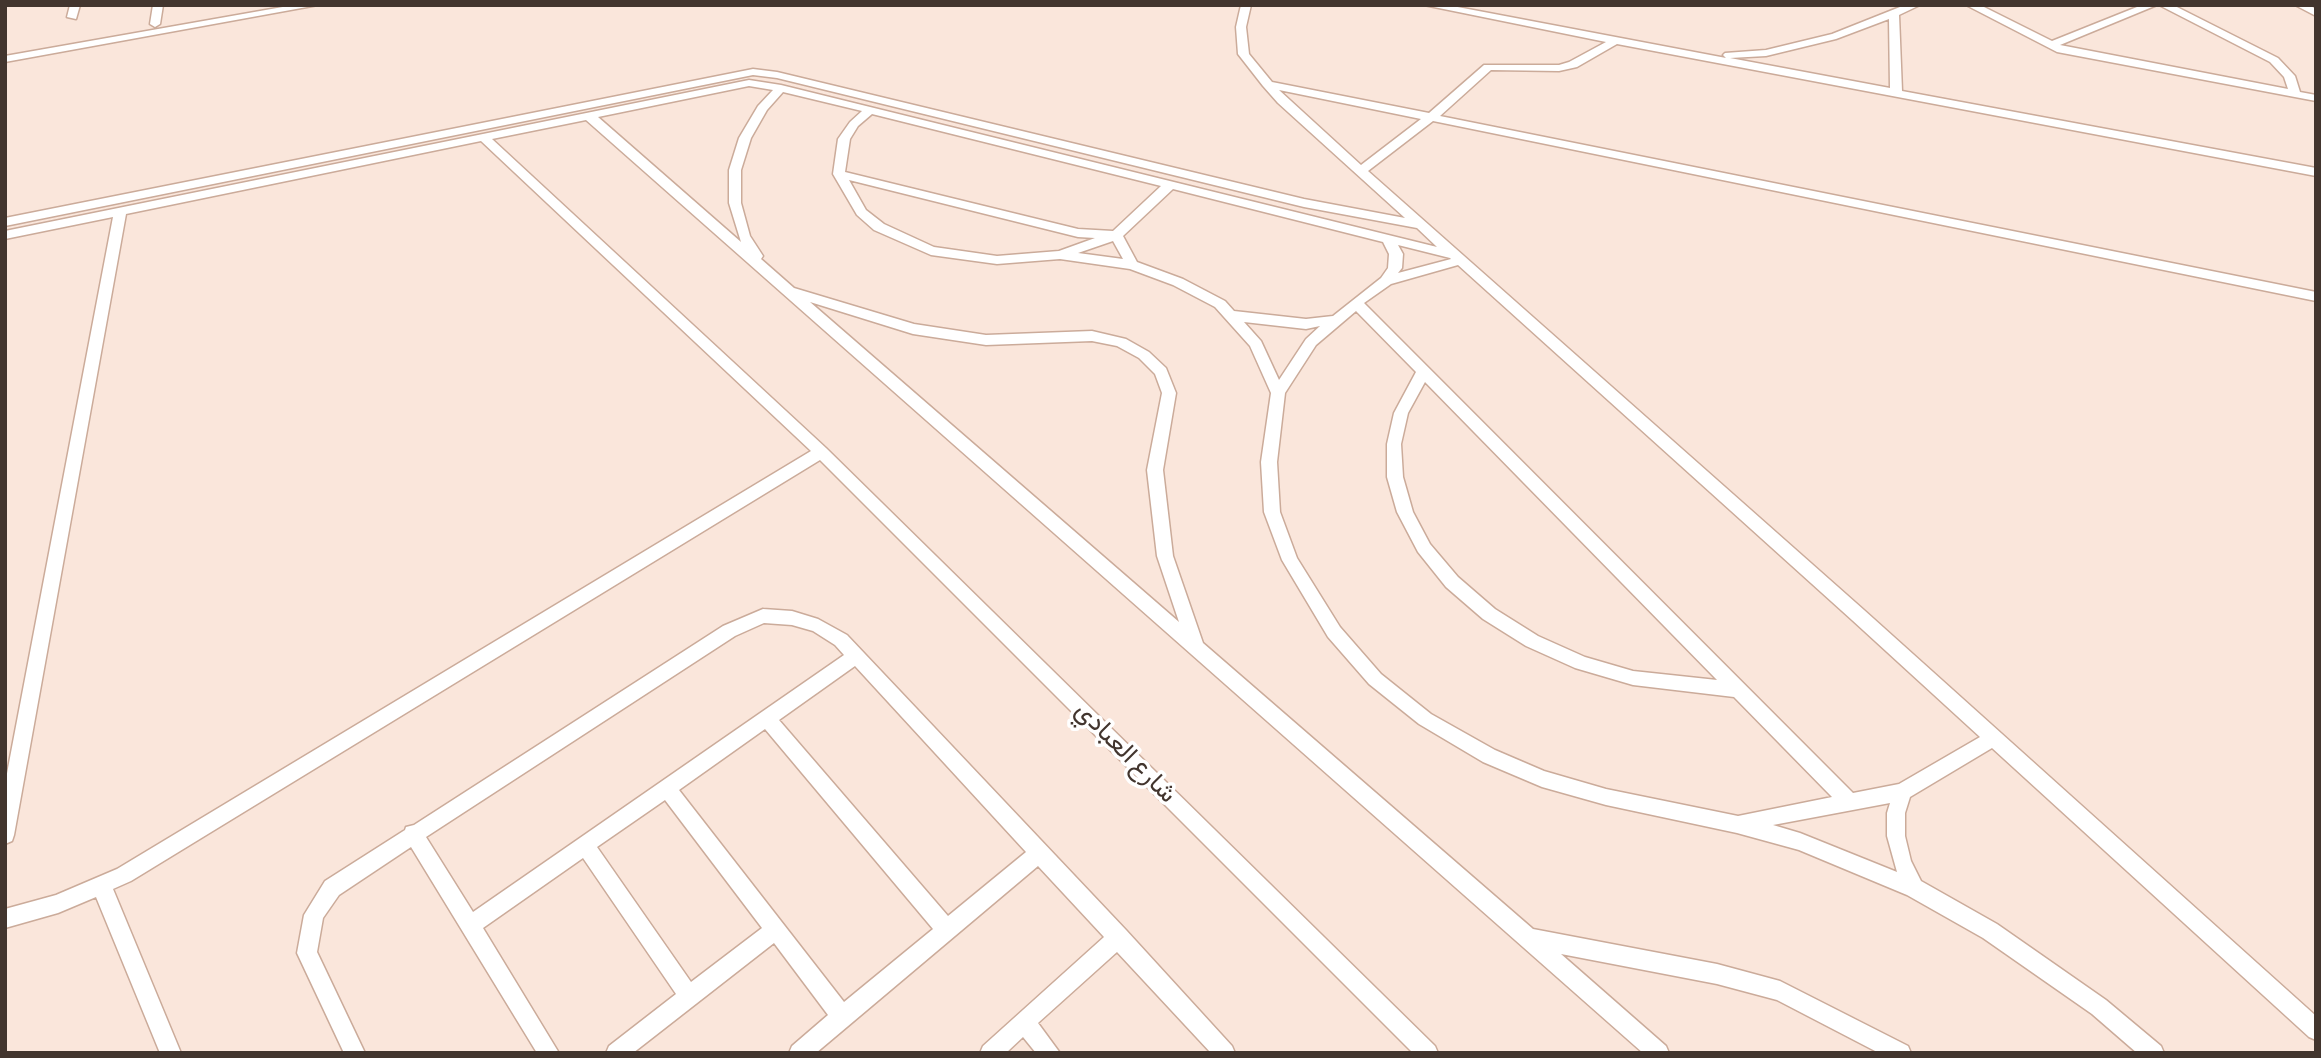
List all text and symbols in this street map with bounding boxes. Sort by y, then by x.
street label: شارع العبادي [1068,696,1182,810]

